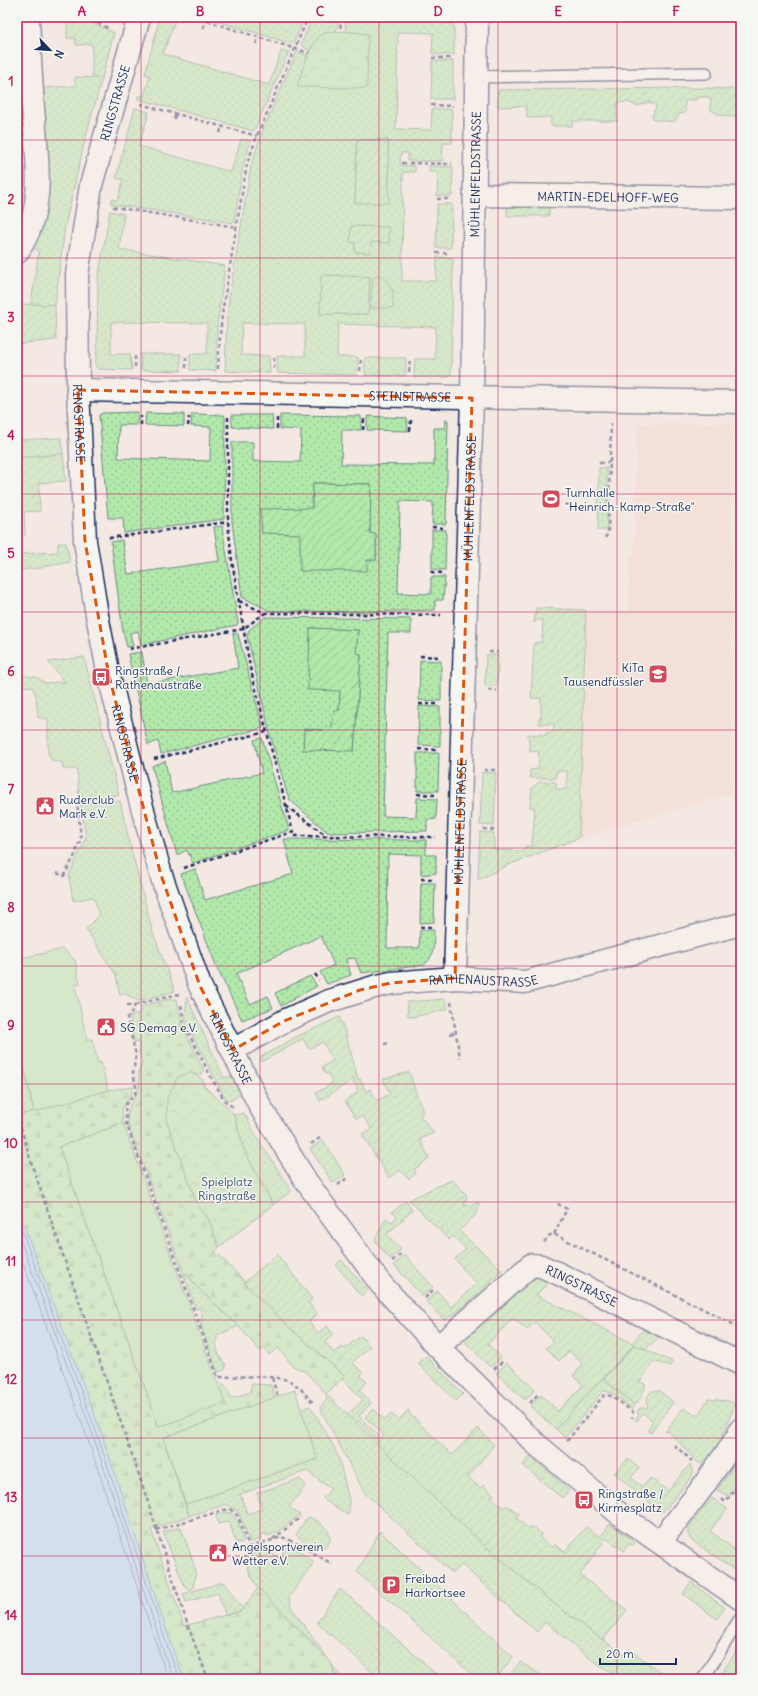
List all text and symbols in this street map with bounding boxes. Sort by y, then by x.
text: A [78,3,87,20]
text: B [196,3,205,20]
text: C [316,3,325,20]
text: D [433,3,443,20]
text: E [554,3,562,20]
text: F [672,3,680,20]
north arrow [30,30,70,70]
text: N [51,48,67,61]
street label: RINGSTRASSE [97,63,133,143]
text: 1 [8,73,14,90]
street label: MÜHLENFELDSTRASSE [467,111,483,237]
street label: MARTIN-EDELHOFF-WEG [537,188,679,205]
text: 2 [7,191,15,208]
text: 3 [7,309,15,326]
street label: RINGSTRASSE [70,384,89,463]
street label: STEINSTRASSE [369,388,451,404]
text: 4 [7,427,15,444]
street label: MÜHLENFELDSTRASSE [460,435,478,561]
place label: Turnhalle "Heinrich-Kamp-Straße" [565,485,695,514]
sports icon: Turnhalle "Heinrich-Kamp-Straße" [540,488,562,510]
text: 5 [7,545,15,562]
place label: KiTa Tausendfüssler [563,660,644,689]
text: 6 [7,663,15,680]
place label: Ringstraße / Rathenaustraße [115,663,202,692]
school or university icon: KiTa Tausendfüssler [647,663,669,685]
bus stop icon: Ringstraße / Rathenaustraße [90,666,112,688]
street label: RINGSTRASSE [109,703,143,783]
street label: MÜHLENFELDSTRASSE [450,759,469,885]
text: 7 [8,781,15,798]
place label: Ruderclub Mark e.V. [59,792,115,821]
public building icon: Ruderclub Mark e.V. [34,795,56,817]
text: 8 [7,899,15,916]
street label: RATHENAUSTRASSE [428,970,540,989]
street label: RINGSTRASSE [207,1010,255,1087]
public building icon: SG Demag e.V. [95,1016,117,1038]
text: 9 [7,1017,15,1034]
place label: SG Demag e.V. [120,1020,198,1035]
text: 10 [4,1135,18,1152]
park label: Spielplatz Ringstraße [198,1174,256,1203]
text: 11 [6,1253,16,1270]
street label: RINGSTRASSE [543,1261,620,1309]
text: 12 [5,1371,17,1388]
place label: Ringstraße / Kirmesplatz [598,1486,663,1515]
text: 13 [5,1489,17,1506]
bus stop icon: Ringstraße / Kirmesplatz [573,1489,595,1511]
place label: Angelsportverein Wetter e.V. [232,1539,323,1568]
public building icon: Angelsportverein Wetter e.V. [207,1542,229,1564]
place label: Freibad Harkortsee [405,1571,465,1600]
parking icon: Freibad Harkortsee [380,1574,402,1596]
text: 14 [5,1607,18,1624]
scale bar [600,1640,676,1666]
text: 20 m [606,1646,634,1661]

